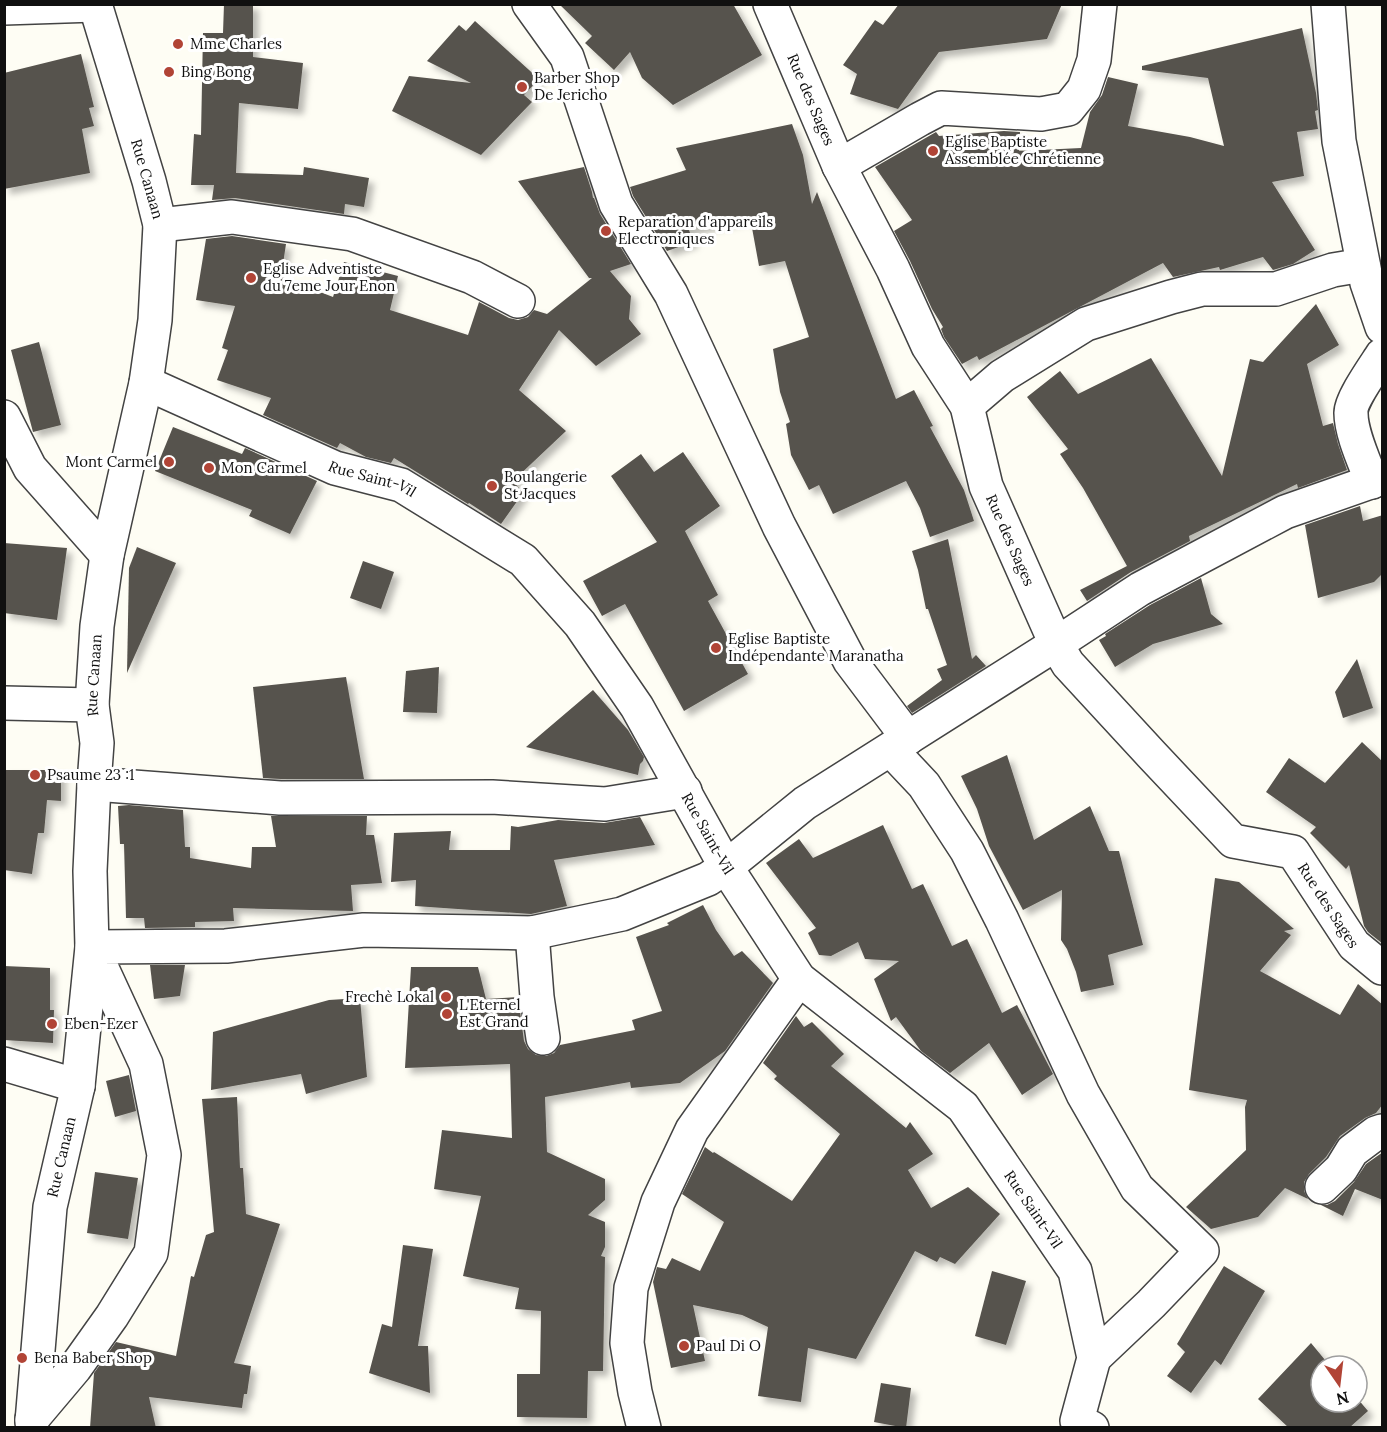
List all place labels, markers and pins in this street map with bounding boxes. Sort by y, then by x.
place label: Mme Charles [190,34,282,53]
marker: Mme Charles [171,37,185,51]
place label: Bing Bong [181,62,252,81]
marker: Bing Bong [162,65,176,79]
place label: Barber Shop De Jericho [534,68,620,104]
marker: Barber Shop De Jericho [515,80,529,94]
place label: Eglise Baptiste Assemblée Chrétienne [944,132,1101,168]
marker: Eglise Baptiste Assemblée Chrétienne [926,144,940,158]
place label: Reparation d'appareils Electroniques [618,212,773,248]
marker: Reparation d'appareils Electroniques [599,224,613,238]
place label: Eglise Adventiste du 7eme Jour Enon [263,259,395,295]
marker: Eglise Adventiste du 7eme Jour Enon [244,271,258,285]
place label: Mont Carmel [65,452,157,471]
marker: Mont Carmel [162,455,176,469]
place label: Mon Carmel [221,458,307,477]
marker: Mon Carmel [202,461,216,475]
place label: Boulangerie St Jacques [504,467,587,503]
marker: Boulangerie St Jacques [485,479,499,493]
place label: Eglise Baptiste Indépendante Maranatha [728,629,904,665]
marker: Eglise Baptiste Indépendante Maranatha [709,641,723,655]
place label: Psaume 23 :1 [47,765,134,784]
marker: Psaume 23 :1 [28,768,42,782]
place label: Frechè Lokal [345,987,434,1006]
marker: Frechè Lokal [439,990,453,1004]
place label: L'Eternel Est Grand [459,995,529,1031]
marker: L'Eternel Est Grand [440,1007,454,1021]
place label: Eben-Ezer [64,1014,138,1033]
marker: Eben-Ezer [45,1017,59,1031]
place label: Paul Di O [696,1336,761,1355]
marker: Paul Di O [677,1339,691,1353]
place label: Bena Baber Shop [34,1348,152,1367]
marker: Bena Baber Shop [15,1351,29,1365]

